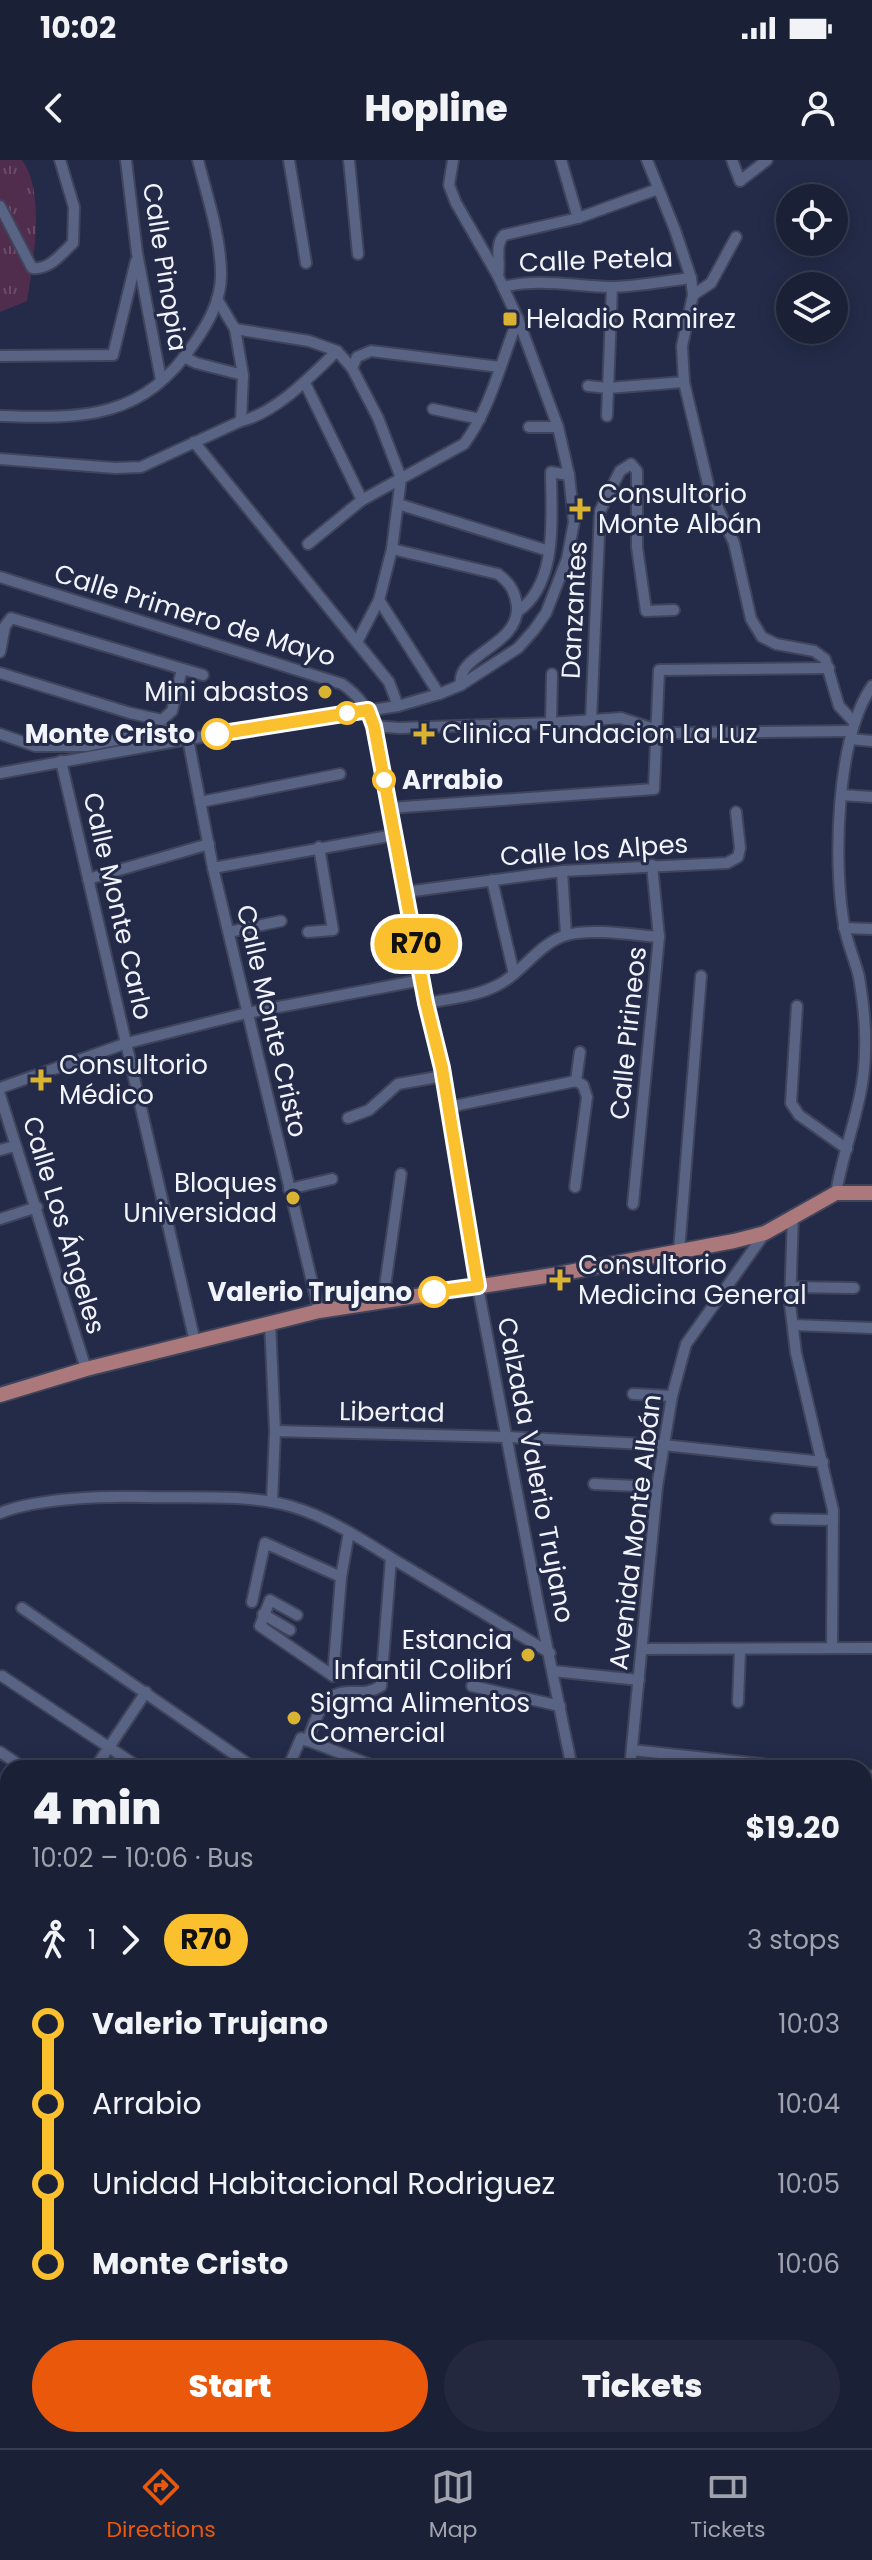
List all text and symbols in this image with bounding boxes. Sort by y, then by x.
text: 10:02 [40,6,116,49]
text: Hopline [364,83,508,134]
icon: back [32,86,76,130]
icon: person [796,86,840,130]
street label: Calle Pinopia [134,180,196,354]
map controls [776,184,848,344]
button: locate [776,184,848,256]
street label: Calle Petela [518,239,674,281]
button: layers [776,272,848,344]
place label: Heladio Ramirez [526,301,736,337]
marker: Heladio Ramirez [501,310,519,328]
place label: Consultorio Monte Albán [598,476,762,542]
marker: Consultorio Monte Albán [569,498,591,520]
street label: Danzantes [552,540,596,680]
street label: Calle Primero de Mayo [50,555,340,675]
place label: Mini abastos [144,674,309,710]
marker: Mini abastos [316,683,334,701]
unlabelled marker [336,702,358,724]
place label: Monte Cristo [25,716,195,752]
place label: Clinica Fundacion La Luz [442,716,758,752]
marker: Monte Cristo [202,719,232,749]
marker: Clinica Fundacion La Luz [413,723,435,745]
place label: Arrabio [402,762,503,798]
marker: Arrabio [373,769,395,791]
street label: Calle Monte Carlo [74,789,162,1023]
street label: Calle los Alpes [499,825,689,875]
street label: Calle Monte Cristo [228,901,316,1141]
line badge: R70 [370,918,462,970]
text: R70 [390,924,442,963]
street label: Calle Pirineos [601,945,655,1121]
place label: Consultorio Médico [59,1047,208,1113]
marker: Consultorio Médico [30,1069,52,1091]
street label: Calle Los Ángeles [14,1112,114,1338]
place label: Bloques Universidad [123,1165,277,1231]
marker: Bloques Universidad [284,1189,302,1207]
place label: Consultorio Medicina General [578,1247,807,1313]
marker: Consultorio Medicina General [549,1269,571,1291]
place label: Valerio Trujano [207,1274,412,1310]
marker: Valerio Trujano [419,1277,449,1307]
street label: Calzada Valerio Trujano [489,1314,583,1626]
street label: Avenida Monte Albán [600,1392,670,1672]
street label: Libertad [339,1393,445,1431]
place label: Estancia Infantil Colibrí [334,1622,512,1688]
marker: Estancia Infantil Colibrí [519,1646,537,1664]
place label: Sigma Alimentos Comercial [310,1685,530,1751]
marker: Sigma Alimentos Comercial [285,1709,303,1727]
text: 4 min [32,1778,162,1839]
text: $19.20 [745,1806,840,1849]
text: 10:02 – 10:06 · Bus [32,1840,254,1876]
icon: walk [32,1918,76,1962]
icon: forward [108,1918,152,1962]
text: R70 [180,1920,232,1959]
text: 1 [88,1922,96,1958]
text: 3 stops [747,1922,840,1958]
text: Valerio Trujano [92,2002,328,2045]
text: 10:03 [778,2006,840,2042]
text: Arrabio [92,2082,202,2125]
text: 10:04 [777,2086,840,2122]
text: Unidad Habitacional Rodriguez [92,2162,555,2205]
text: 10:05 [777,2166,840,2202]
text: Monte Cristo [92,2242,288,2285]
text: 10:06 [777,2246,840,2282]
button: Start [32,2340,428,2432]
button: Tickets [444,2340,840,2432]
tab: Directions [106,2465,216,2546]
tab: Map [429,2465,477,2546]
tab: Tickets [690,2465,765,2546]

